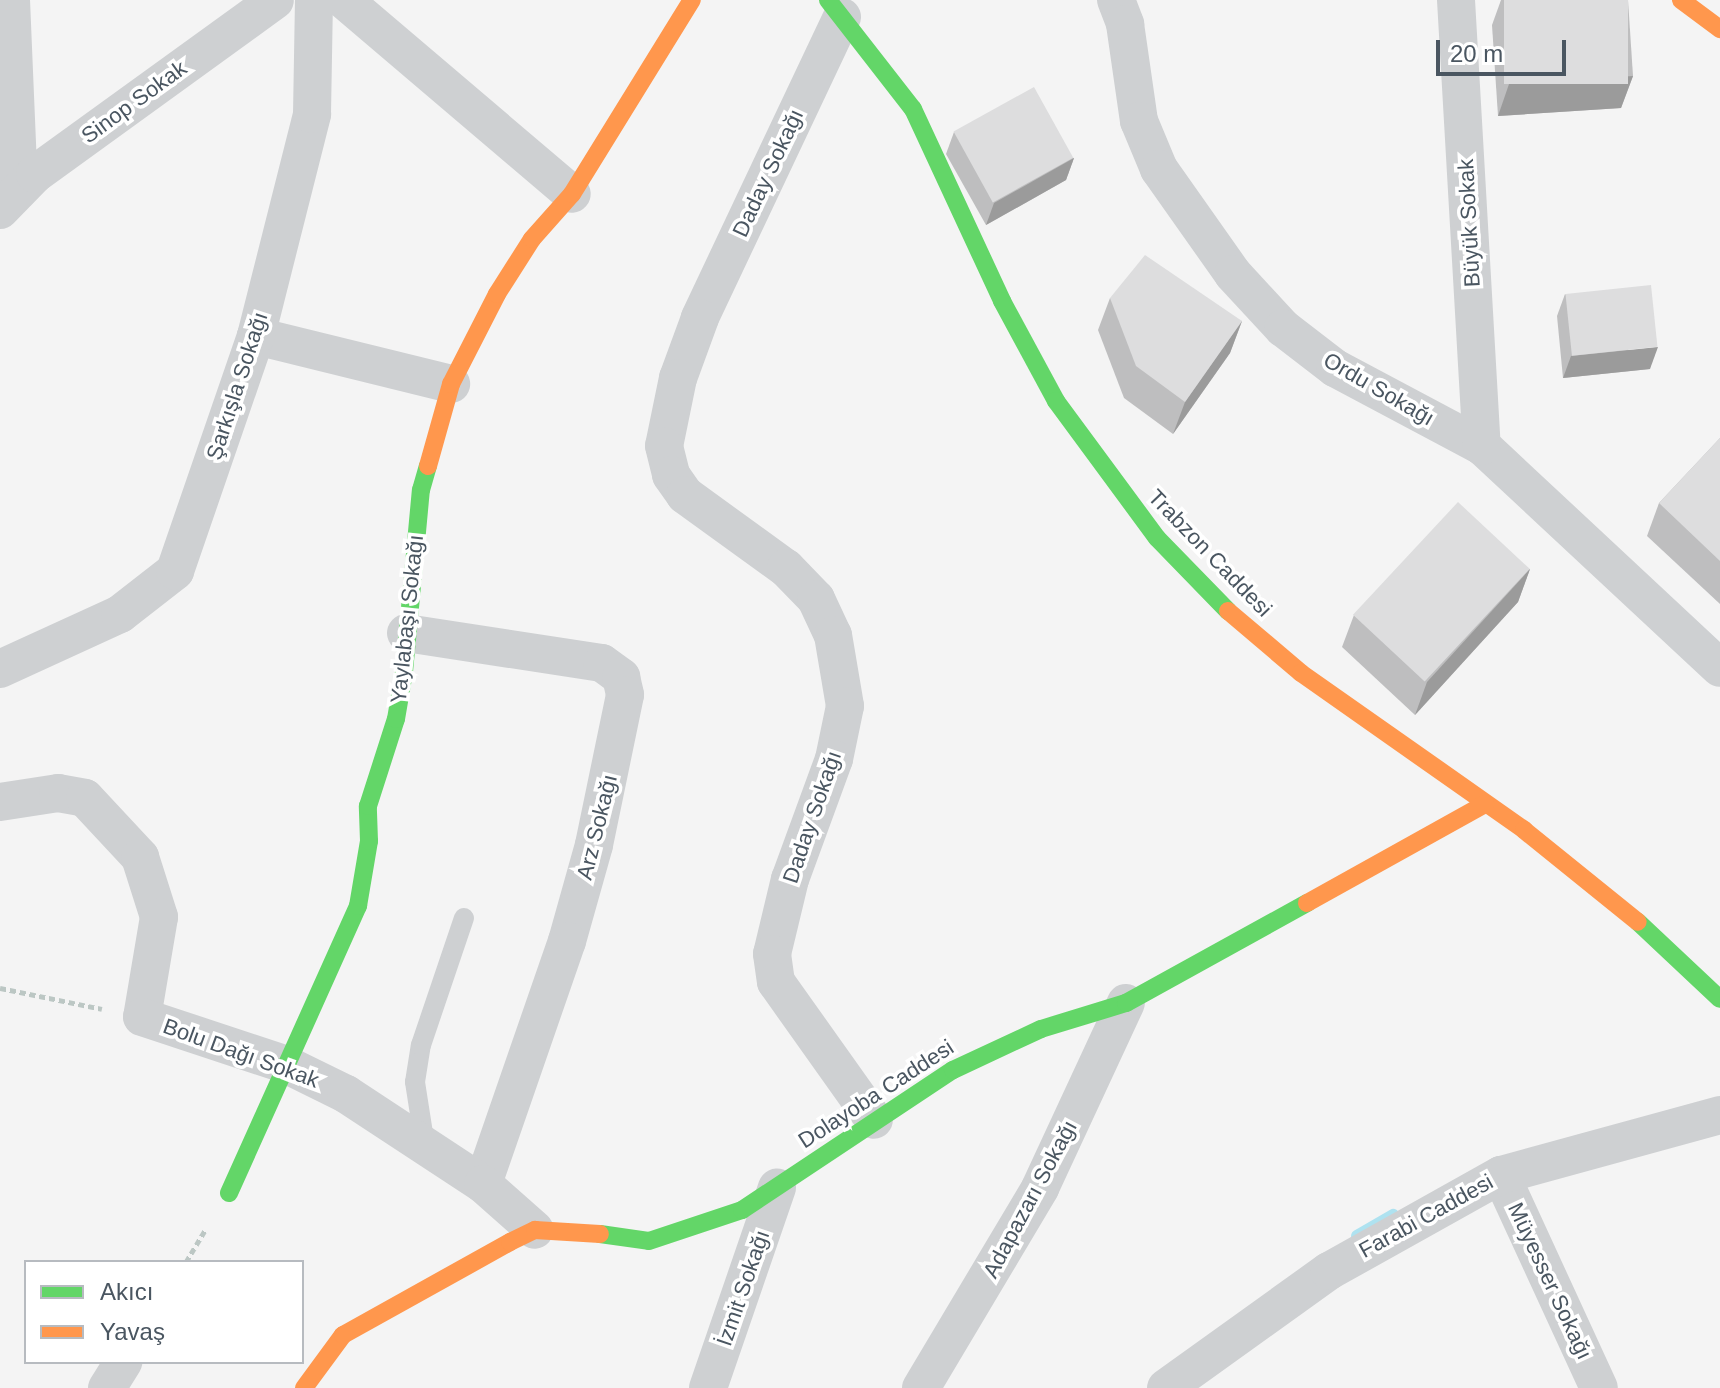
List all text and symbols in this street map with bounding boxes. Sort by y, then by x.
scale bar [1440,24,1570,74]
text: 20 m [1450,40,1503,67]
street label: Sinop Sokak [76,55,192,149]
street label: Daday Sokağı [727,105,809,241]
street label: Büyük Sokak [1452,158,1486,288]
street label: Şarkışla Sokağı [201,309,273,463]
street label: Ordu Sokağı [1319,347,1439,431]
street label: Trabzon Caddesi [1143,484,1277,622]
street label: Yaylabaşı Sokağı [385,533,429,705]
street label: Daday Sokağı [777,747,847,887]
street label: Arz Sokağı [571,772,623,882]
street label: Bolu Dağı Sokak [159,1013,323,1093]
street label: Dolayoba Caddesi [793,1034,959,1154]
street label: Adapazarı Sokağı [977,1116,1083,1282]
street label: Farabi Caddesi [1354,1168,1498,1264]
street label: Müyesser Sokağı [1502,1198,1598,1364]
street label: İzmit Sokağı [711,1226,775,1350]
legend [24,1260,304,1364]
text: Akıcı [100,1278,153,1305]
text: Yavaş [100,1318,165,1345]

